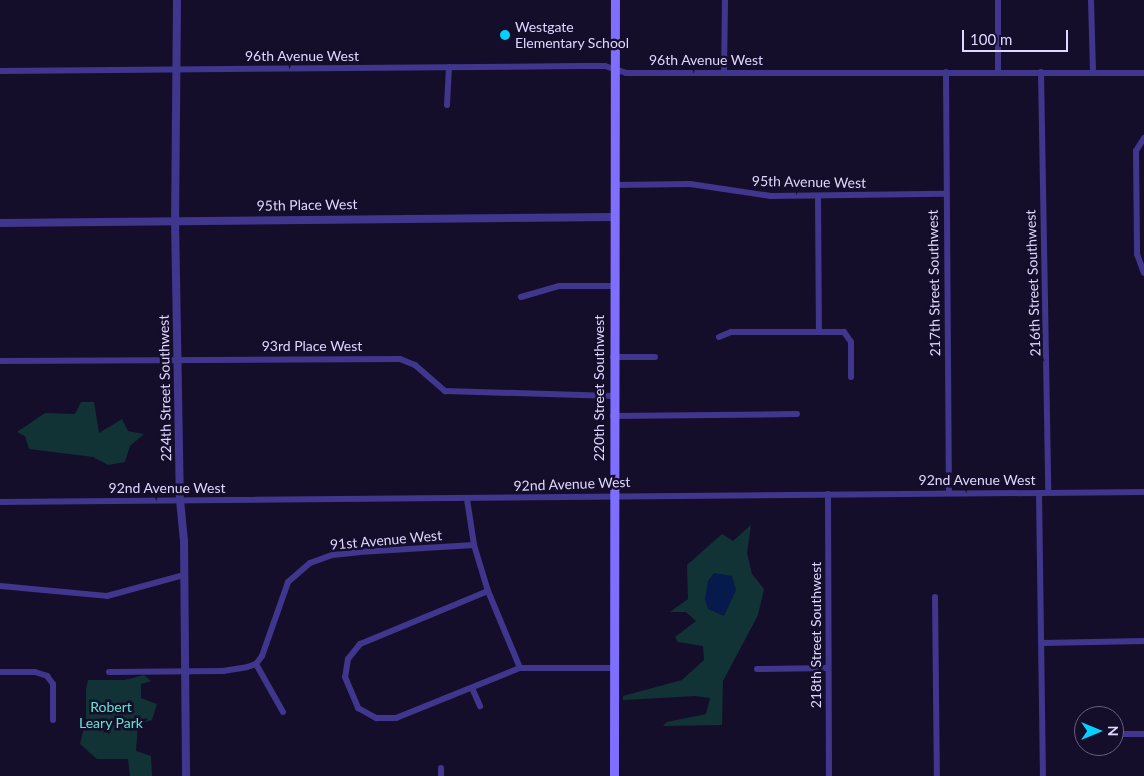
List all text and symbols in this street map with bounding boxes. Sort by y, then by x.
place label: Westgate Elementary School [515,19,629,52]
scale bar [964,20,1070,52]
marker: Westgate Elementary School [499,29,511,41]
text: 100 m [970,30,1012,48]
street label: 96th Avenue West [245,48,359,64]
street label: 96th Avenue West [649,52,763,68]
street label: 95th Avenue West [751,173,867,191]
street label: 95th Place West [256,196,358,214]
street label: 216th Street Southwest [1022,209,1044,357]
street label: 217th Street Southwest [924,210,944,356]
street label: 224th Street Southwest [155,315,175,461]
street label: 220th Street Southwest [591,315,607,461]
street label: 93rd Place West [262,338,362,354]
street label: 92nd Avenue West [918,472,1036,488]
street label: 92nd Avenue West [513,474,631,494]
street label: 92nd Avenue West [108,480,226,496]
street label: 91st Avenue West [329,527,443,553]
street label: 218th Street Southwest [808,562,824,708]
park label: Robert Leary Park [79,699,143,732]
north arrow [1074,706,1124,756]
text: N [1105,726,1122,736]

